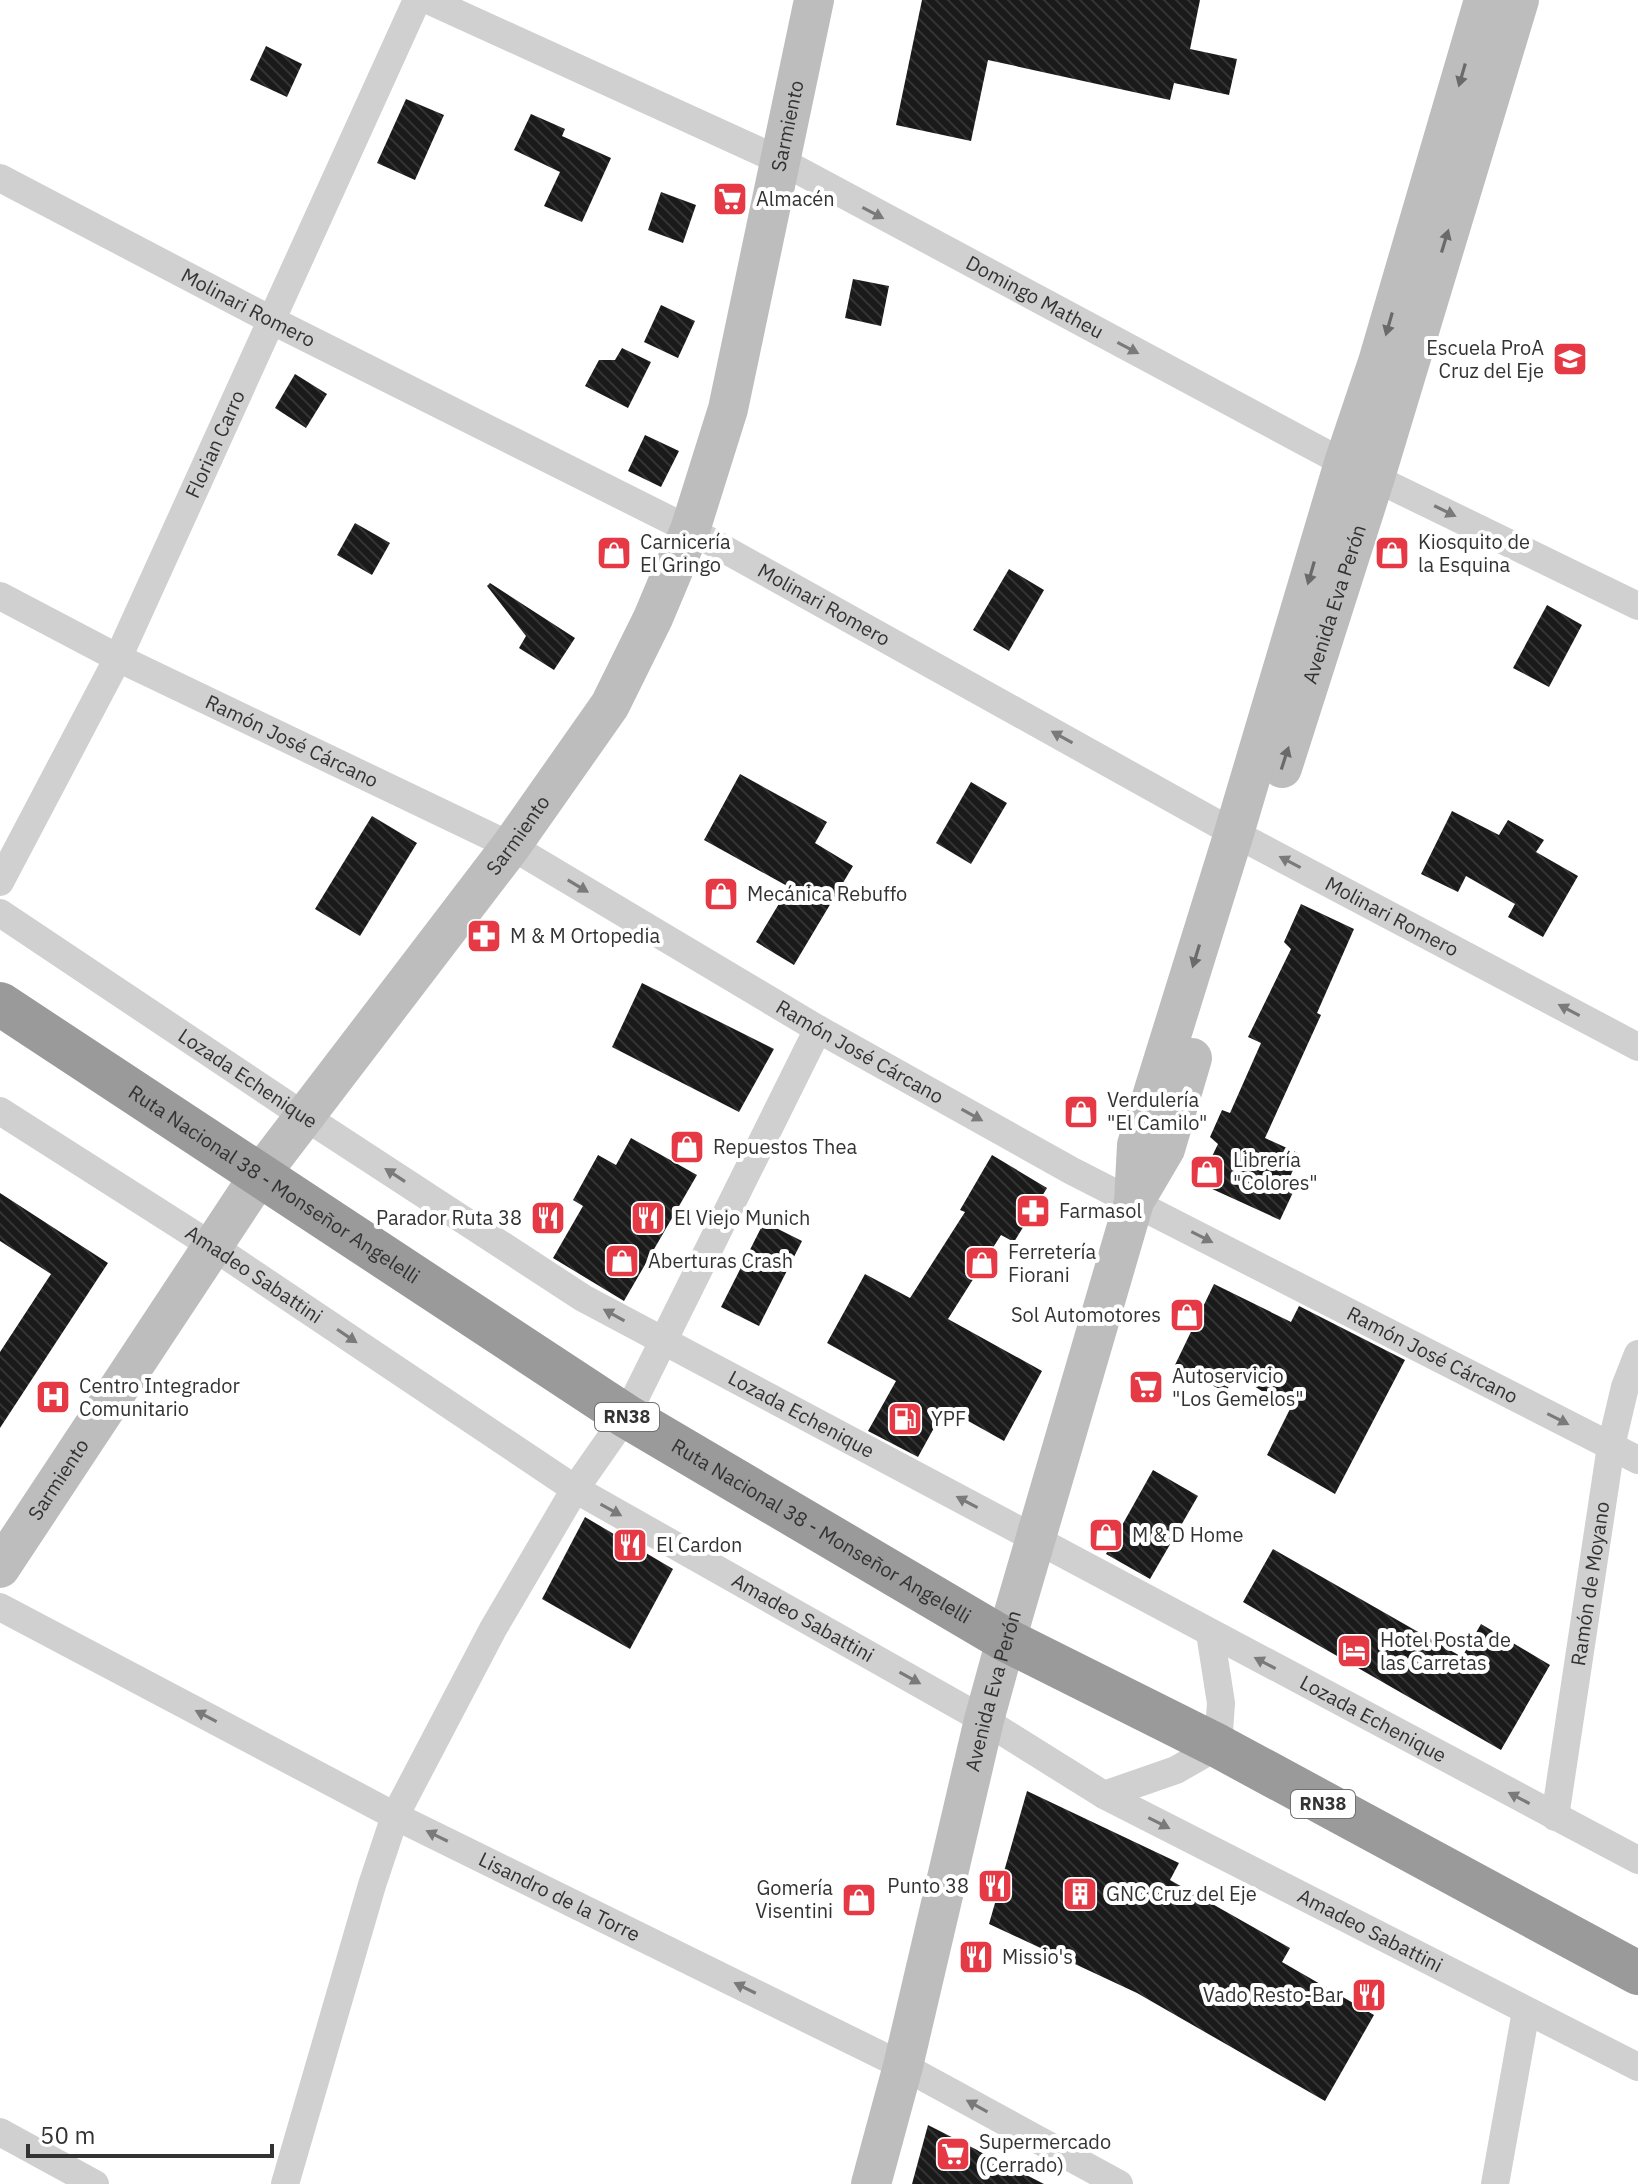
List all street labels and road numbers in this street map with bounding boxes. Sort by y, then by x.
street label: Sarmiento [764,78,810,174]
street label: Domingo Matheu [961,249,1109,345]
street label: Molinari Romero [177,261,320,353]
street label: Florian Carro [178,386,251,502]
street label: Avenida Eva Perón [1296,521,1372,687]
street label: Molinari Romero [753,556,895,652]
street label: Ramón José Cárcano [201,688,383,794]
street label: Sarmiento [480,789,556,880]
street label: Molinari Romero [1321,870,1464,963]
street label: Ramón José Cárcano [771,993,949,1110]
street label: Lozada Echenique [173,1022,323,1134]
street label: Ruta Nacional 38 - Monseñor Angelelli [123,1078,425,1290]
street label: Amadeo Sabattini [181,1219,328,1329]
street label: Ramón José Cárcano [1342,1300,1523,1409]
street label: Lozada Echenique [724,1364,879,1464]
road number: RN38 [595,1403,659,1431]
street label: Ruta Nacional 38 - Monseñor Angelelli [667,1432,976,1629]
street label: Sarmiento [21,1433,95,1525]
street label: Ramón de Moyano [1564,1500,1615,1668]
street label: Amadeo Sabattini [727,1566,879,1668]
street label: Avenida Eva Perón [958,1607,1027,1774]
street label: Lozada Echenique [1296,1668,1451,1769]
road number: RN38 [1291,1790,1355,1818]
street label: Lisandro de la Torre [474,1845,645,1948]
street label: Amadeo Sabattini [1293,1882,1447,1978]

